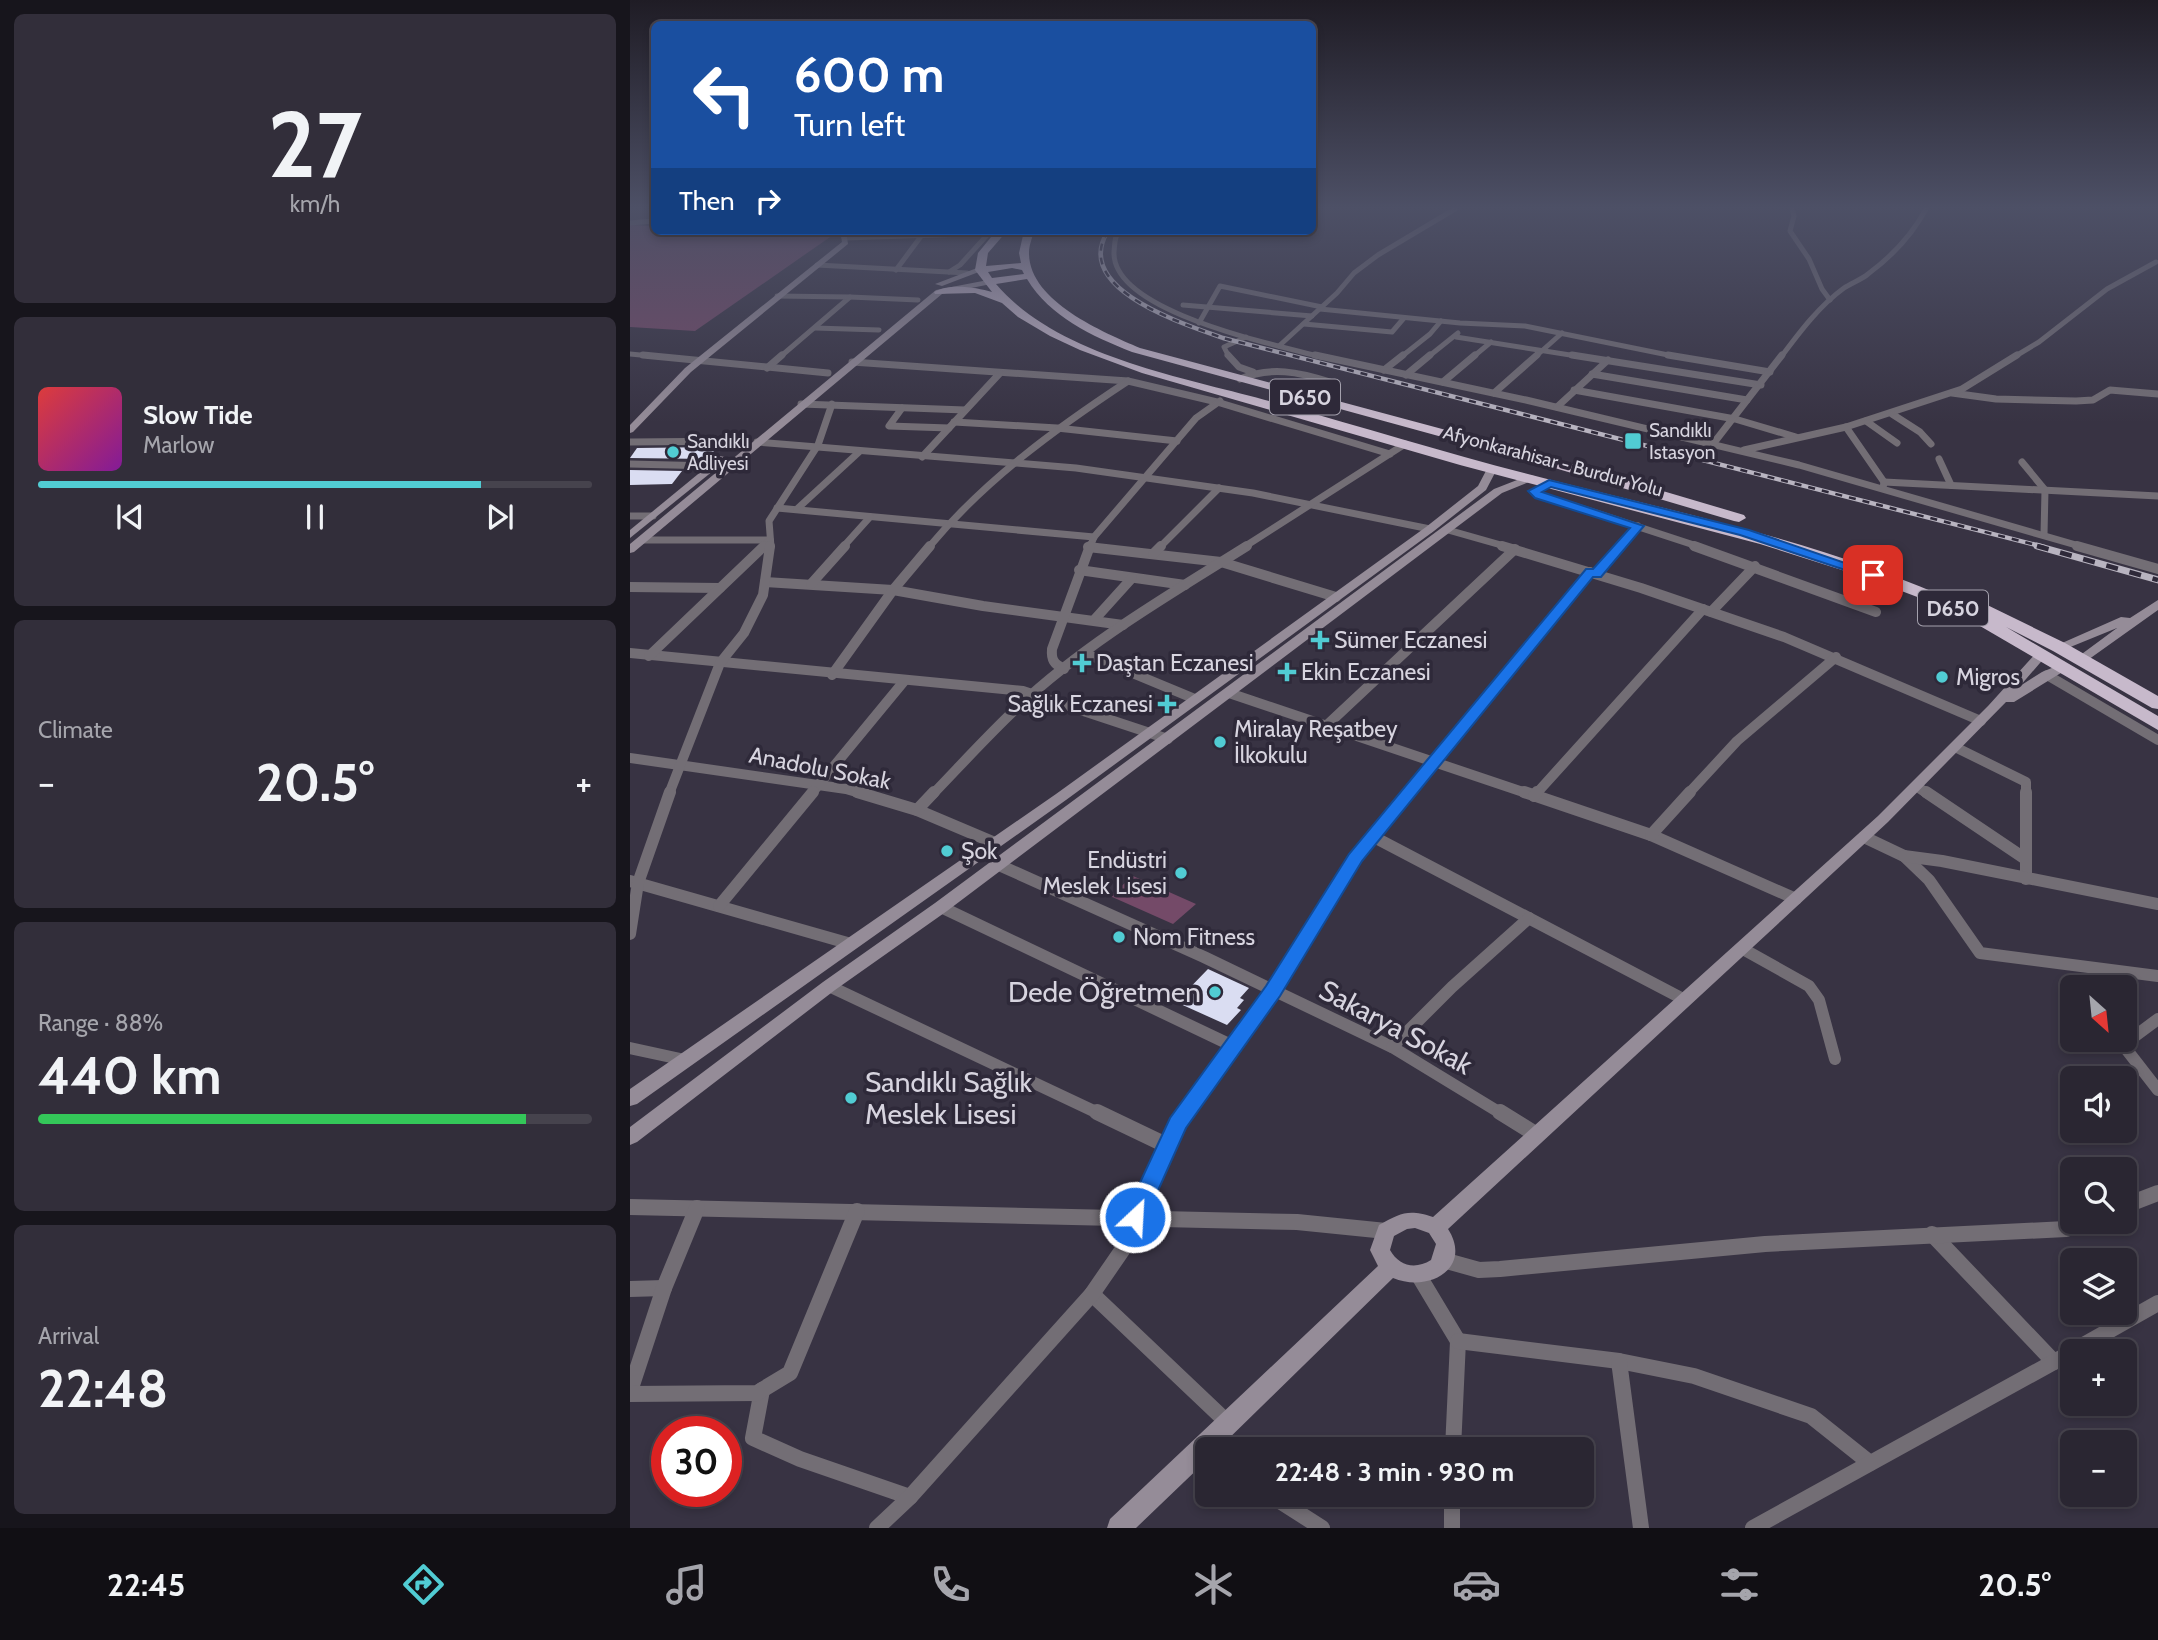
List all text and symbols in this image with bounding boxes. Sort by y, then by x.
text: 600 m [794,45,944,104]
icon: left [679,49,770,140]
text: 27 [268,89,362,200]
text: Turn left [794,105,905,144]
icon: right [749,182,787,220]
text: Then [679,185,735,217]
text: km/h [290,190,340,218]
road number: D650 [1270,380,1340,414]
text: Slow Tide [143,399,253,431]
place label: Sandıklı Istasyon [1649,419,1715,464]
street label: Afyonkarahisar - Burdur Yolu [1441,421,1665,501]
place label: Sandıklı Adliyesi [687,430,749,475]
text: Marlow [143,431,214,459]
marker: Sandıklı Istasyon [1623,431,1643,451]
marker: Sandıklı Adliyesi [665,444,681,460]
icon: previous [111,498,149,536]
icon: pause [296,498,334,536]
icon: next [481,498,519,536]
pin [1843,545,1903,605]
icon: arrive [1854,556,1892,594]
road number: D650 [1918,590,1988,626]
place label: Sümer Eczanesi [1334,626,1487,654]
marker: Sümer Eczanesi [1312,632,1328,648]
place label: Daştan Eczanesi [1096,649,1254,677]
marker: Daştan Eczanesi [1074,655,1090,671]
place label: Ekin Eczanesi [1301,658,1431,686]
place label: Migros [1956,663,2020,691]
marker: Ekin Eczanesi [1279,664,1295,680]
marker: Migros [1934,669,1950,685]
place label: Sağlık Eczanesi [1008,690,1153,718]
marker: Sağlık Eczanesi [1159,696,1175,712]
place label: Miralay Reşatbey İlkokulu [1234,715,1398,769]
text: Climate [38,716,113,744]
marker: Miralay Reşatbey İlkokulu [1212,734,1228,750]
street label: Anadolu Sokak [747,741,894,796]
text: 20.5° [256,751,374,814]
text: − [38,759,55,806]
text: + [575,759,592,806]
place label: Şok [961,837,998,865]
marker: Şok [939,843,955,859]
place label: Endüstri Meslek Lisesi [1043,846,1167,900]
marker: Endüstri Meslek Lisesi [1173,865,1189,881]
place label: Nom Fitness [1133,923,1255,951]
marker: Nom Fitness [1111,929,1127,945]
street label: Sakarya Sokak [1314,972,1479,1082]
place label: Dede Öğretmen [1008,975,1201,1009]
north arrow [2060,975,2137,1052]
map controls [2060,975,2137,1507]
marker: Dede Öğretmen [1207,984,1223,1000]
text: Range · 88% [38,1009,163,1037]
text: 440 km [38,1044,221,1107]
place label: Sandıklı Sağlık Meslek Lisesi [865,1065,1033,1131]
button: sound [2060,1066,2137,1143]
marker: Sandıklı Sağlık Meslek Lisesi [843,1090,859,1106]
button: search [2060,1157,2137,1234]
position arrow [1098,1180,1172,1254]
button: layers [2060,1248,2137,1325]
text: Arrival [38,1322,99,1350]
button: + [2060,1339,2137,1416]
text: 22:48 [38,1357,168,1420]
speed limit sign: 30 [651,1416,742,1507]
button: − [2060,1430,2137,1507]
text: 22:48 · 3 min · 930 m [1275,1456,1514,1488]
icon: directions [399,1560,448,1609]
icon: music [662,1560,711,1609]
icon: phone [926,1560,975,1609]
icon: climate [1189,1560,1238,1609]
icon: car [1452,1560,1501,1609]
icon: filters [1715,1560,1764,1609]
text: 22:45 [107,1565,185,1604]
text: 20.5° [1978,1565,2051,1604]

